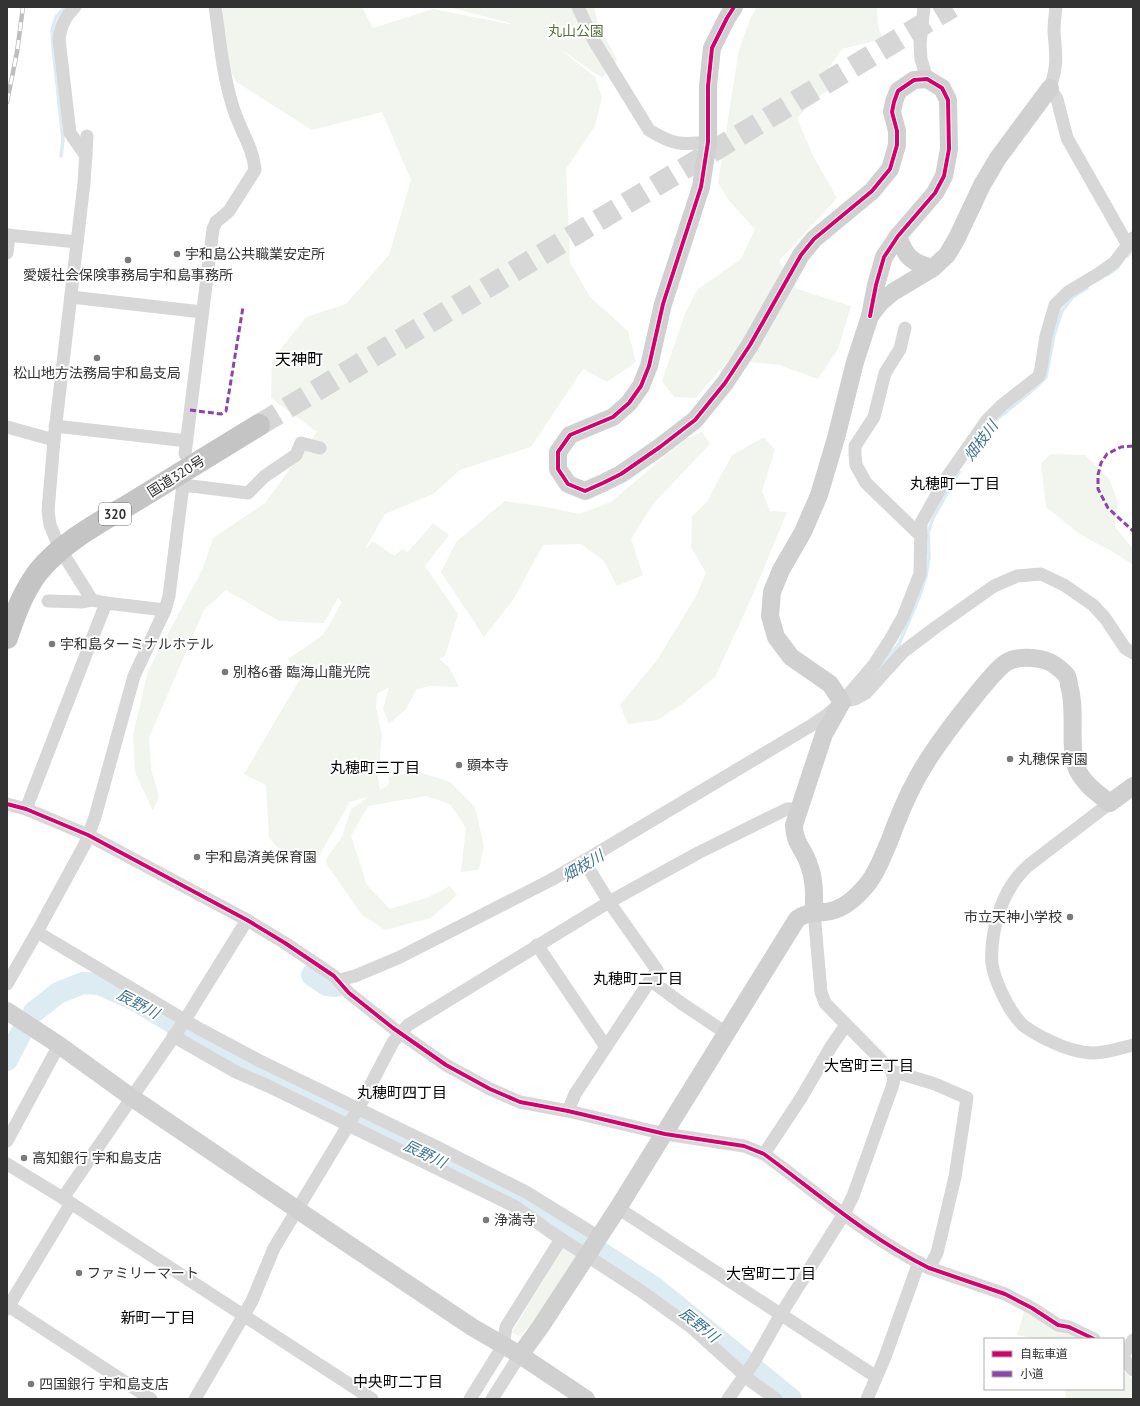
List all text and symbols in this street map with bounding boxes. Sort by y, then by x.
park label: 丸山公園 [548,22,604,40]
place label: 宇和島公共職業安定所 [185,245,325,263]
marker: 宇和島公共職業安定所 [172,249,182,259]
marker: 愛媛社会保険事務局宇和島事務所 [123,255,133,265]
place label: 愛媛社会保険事務局宇和島事務所 [23,266,233,284]
district label: 天神町 [275,349,323,369]
marker: 松山地方法務局宇和島支局 [92,353,102,363]
place label: 松山地方法務局宇和島支局 [13,364,181,382]
water label: 畑枝川 [959,415,1003,464]
street label: 国道320号 [144,451,208,501]
district label: 丸穂町一丁目 [910,474,1000,493]
road number: 320 [99,503,131,525]
place label: 宇和島ターミナルホテル [60,635,214,653]
marker: 宇和島ターミナルホテル [47,639,57,649]
place label: 別格6番 臨海山龍光院 [233,663,370,681]
marker: 別格6番 臨海山龍光院 [220,667,230,677]
place label: 丸穂保育園 [1018,750,1088,768]
marker: 丸穂保育園 [1005,754,1015,764]
place label: 顕本寺 [467,756,509,774]
district label: 丸穂町三丁目 [330,758,420,777]
marker: 顕本寺 [454,760,464,770]
water label: 畑枝川 [559,845,609,885]
place label: 宇和島済美保育園 [205,848,317,866]
marker: 宇和島済美保育園 [192,852,202,862]
place label: 市立天神小学校 [964,908,1062,926]
marker: 市立天神小学校 [1065,912,1075,922]
district label: 丸穂町二丁目 [593,969,683,988]
water label: 辰野川 [114,985,164,1023]
district label: 大宮町三丁目 [824,1056,914,1075]
district label: 丸穂町四丁目 [357,1083,447,1102]
water label: 辰野川 [401,1135,451,1173]
place label: 高知銀行 宇和島支店 [32,1149,162,1167]
marker: 高知銀行 宇和島支店 [19,1153,29,1163]
place label: 浄満寺 [494,1211,536,1229]
marker: 浄満寺 [481,1215,491,1225]
place label: ファミリーマート [87,1264,199,1282]
district label: 大宮町二丁目 [726,1264,816,1283]
marker: ファミリーマート [74,1268,84,1278]
water label: 辰野川 [676,1303,724,1347]
district label: 新町一丁目 [120,1308,196,1327]
legend [984,1338,1124,1390]
text: 自転車道 [1020,1346,1068,1361]
text: 小道 [1020,1366,1044,1381]
district label: 中央町二丁目 [353,1372,443,1391]
place label: 四国銀行 宇和島支店 [39,1375,169,1393]
marker: 四国銀行 宇和島支店 [26,1379,36,1389]

